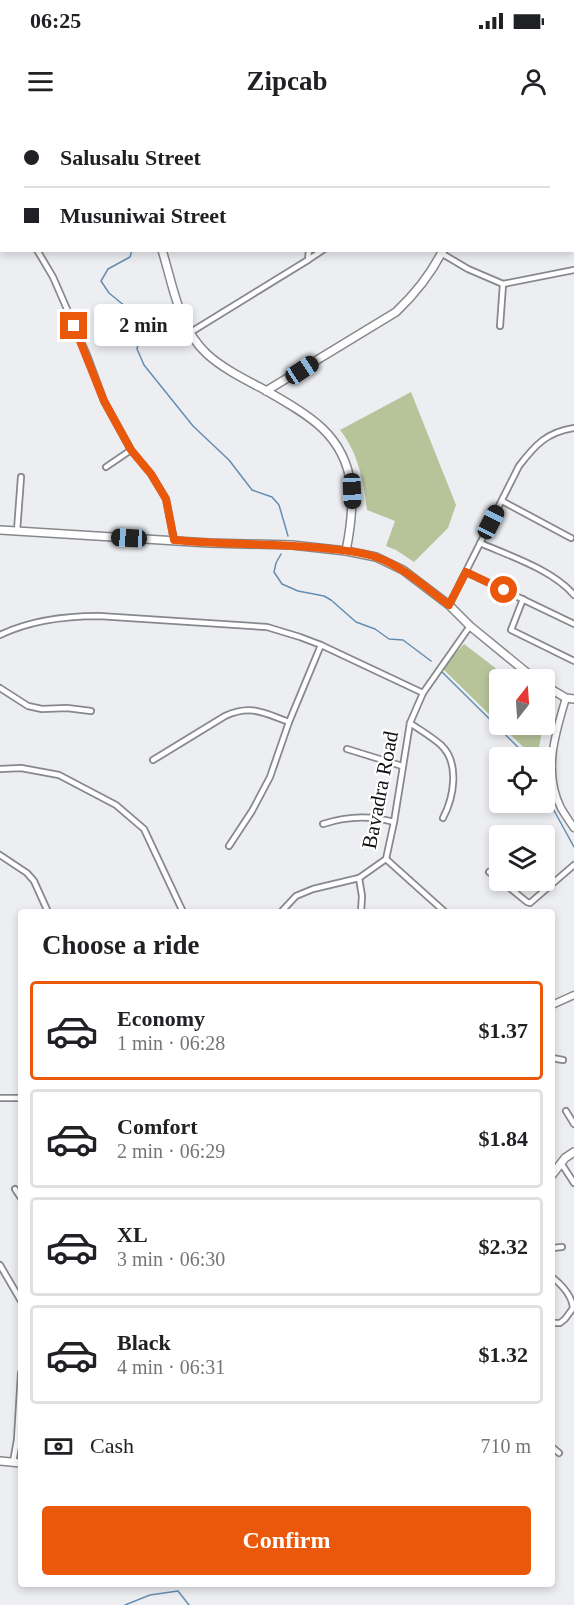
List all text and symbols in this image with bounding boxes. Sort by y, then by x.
text: 06:25 [30,8,81,33]
icon: menu [24,65,57,98]
icon: person [517,65,550,98]
text: Zipcab [246,66,328,96]
text: Salusalu Street [60,145,201,170]
text: Musuniwai Street [60,203,226,228]
callout: 2 min [95,305,194,347]
route end [60,312,87,339]
text: 2 min [119,314,168,336]
car [282,353,322,387]
car [342,473,362,509]
car [475,502,507,542]
car [111,528,147,548]
route start [490,576,517,603]
north arrow [489,669,555,735]
map controls [489,669,555,891]
street label: Bavadra Road [357,729,403,851]
button: locate [489,747,555,813]
button: layers [489,825,555,891]
text: Choose a ride [42,930,200,960]
icon: car [45,1004,99,1058]
text: Economy [117,1006,205,1031]
text: $1.37 [479,1018,528,1043]
text: 1 min · 06:28 [117,1032,225,1054]
icon: car [45,1112,99,1166]
text: Comfort [117,1114,198,1139]
text: $1.84 [479,1126,528,1151]
text: 2 min · 06:29 [117,1140,225,1162]
icon: car [45,1220,99,1274]
text: XL [117,1222,148,1247]
text: $2.32 [479,1234,528,1259]
text: 3 min · 06:30 [117,1248,225,1270]
icon: car [45,1328,99,1382]
text: Black [117,1330,171,1355]
text: $1.32 [479,1342,528,1367]
text: 4 min · 06:31 [117,1356,225,1378]
icon: cash [42,1430,75,1463]
text: Cash [90,1433,134,1458]
text: 710 m [480,1435,531,1457]
button: Confirm [42,1506,531,1575]

